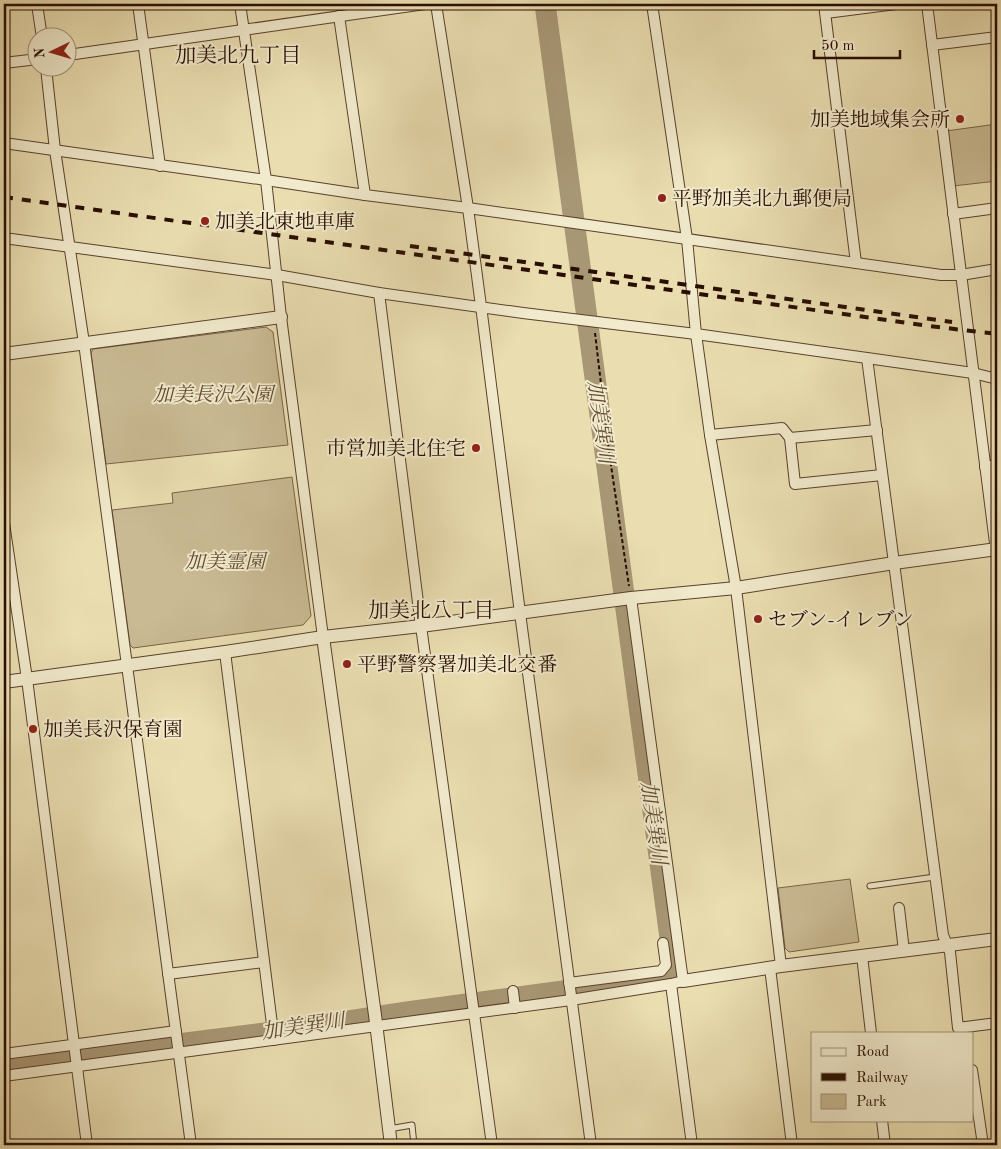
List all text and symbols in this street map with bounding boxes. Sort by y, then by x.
north arrow [28,28,78,78]
scale bar [814,28,900,60]
text: 50 m [821,39,855,54]
district label: 加美北九丁目 [175,44,301,67]
text: N [33,47,47,59]
place label: 加美地域集会所 [810,109,950,131]
marker: 加美地域集会所 [954,113,966,125]
place label: 平野加美北九郵便局 [672,188,852,210]
marker: 平野加美北九郵便局 [656,192,668,204]
place label: 加美北東地車庫 [215,211,355,233]
marker: 加美北東地車庫 [199,215,211,227]
water label: 加美巽川 [583,379,618,467]
park label: 加美長沢公園 [153,384,276,406]
place label: 市営加美北住宅 [326,438,466,460]
marker: 市営加美北住宅 [470,442,482,454]
park label: 加美霊園 [185,551,268,573]
district label: 加美北八丁目 [368,599,494,622]
place label: セブン-イレブン [768,609,914,631]
marker: セブン-イレブン [752,613,764,625]
place label: 平野警察署加美北交番 [357,654,557,676]
marker: 平野警察署加美北交番 [341,658,353,670]
place label: 加美長沢保育園 [43,719,183,741]
marker: 加美長沢保育園 [27,723,39,735]
water label: 加美巽川 [636,780,671,868]
water label: 加美巽川 [260,1009,348,1044]
legend [811,1032,974,1122]
text: Road [856,1045,890,1060]
text: Railway [856,1071,909,1086]
text: Park [856,1095,887,1110]

